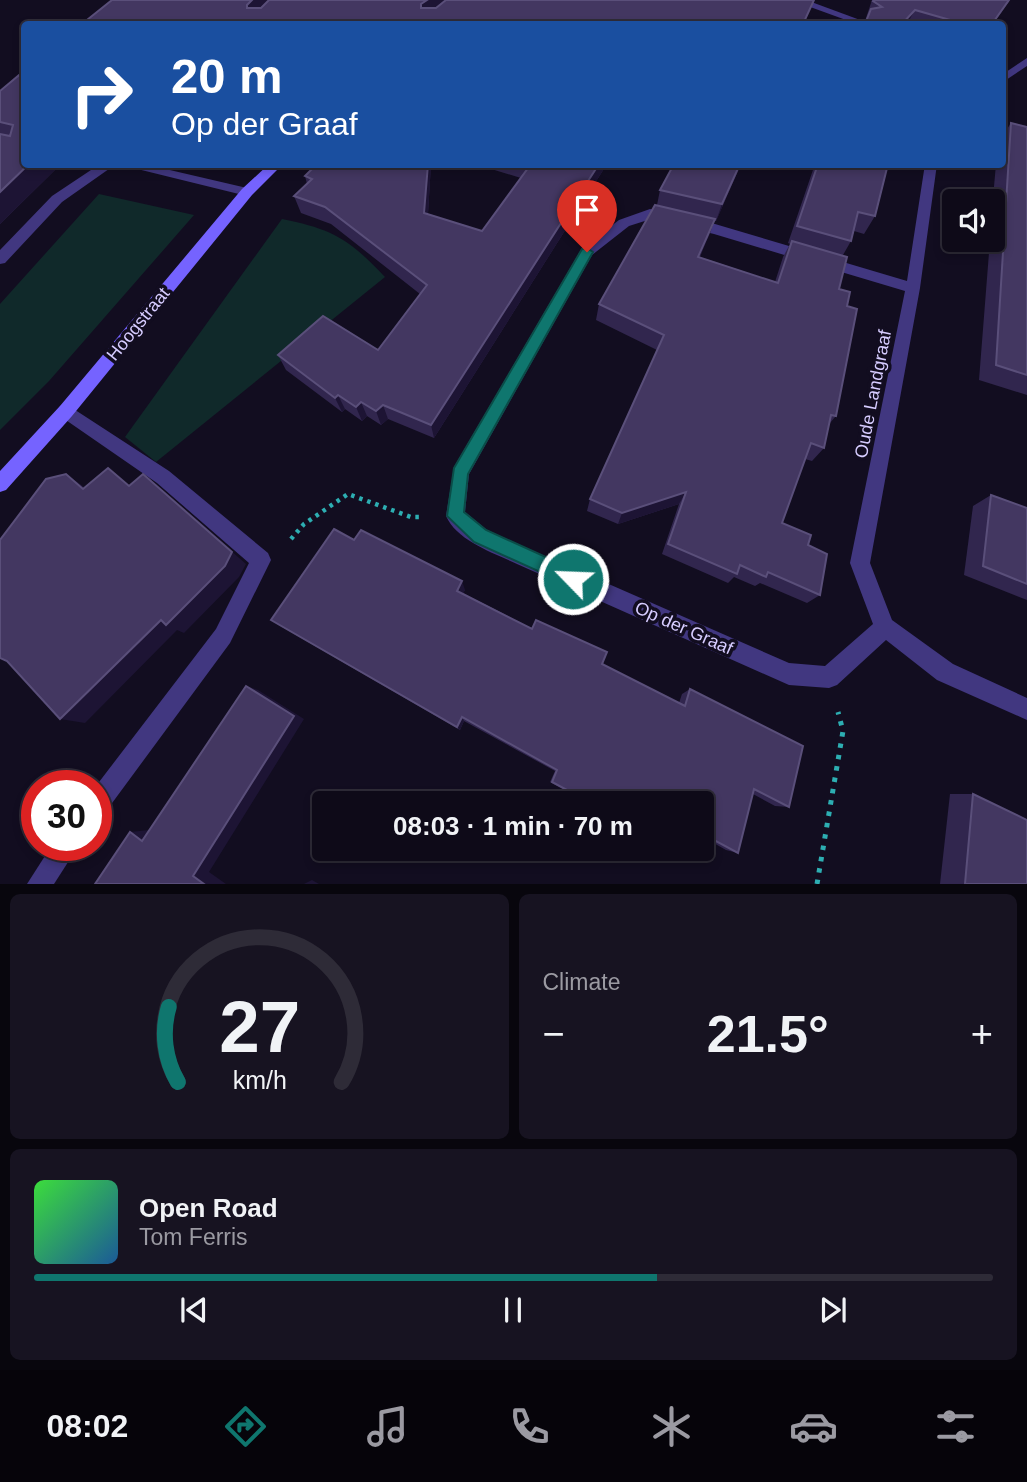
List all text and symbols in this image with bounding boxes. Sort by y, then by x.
icon: right [56,49,147,140]
text: 20 m [171,49,283,103]
text: Op der Graaf [171,106,358,142]
pin [557,180,617,252]
map controls [942,189,1005,252]
button: sound [942,189,1005,252]
icon: arrive [568,191,606,229]
street label: Hoogstraat [103,283,173,365]
street label: Oude Landgraaf [851,327,895,460]
position arrow [536,542,610,616]
street label: Op der Graaf [632,598,737,659]
speed limit sign: 30 [21,770,112,861]
text: 08:03 · 1 min · 70 m [393,811,633,841]
text: Climate [543,969,620,995]
text: 27 [219,987,300,1068]
text: 21.5° [707,1005,829,1063]
text: − [543,1013,565,1055]
text: + [971,1013,993,1055]
text: km/h [232,1066,286,1094]
text: Open Road [139,1193,278,1223]
text: Tom Ferris [139,1224,248,1250]
icon: previous [175,1291,213,1329]
icon: pause [494,1291,532,1329]
icon: next [814,1291,852,1329]
icon: directions [221,1402,270,1451]
icon: music [363,1402,412,1451]
icon: phone [505,1402,554,1451]
icon: climate [647,1402,696,1451]
icon: car [789,1402,838,1451]
icon: filters [931,1402,980,1451]
text: 08:02 [47,1408,128,1444]

